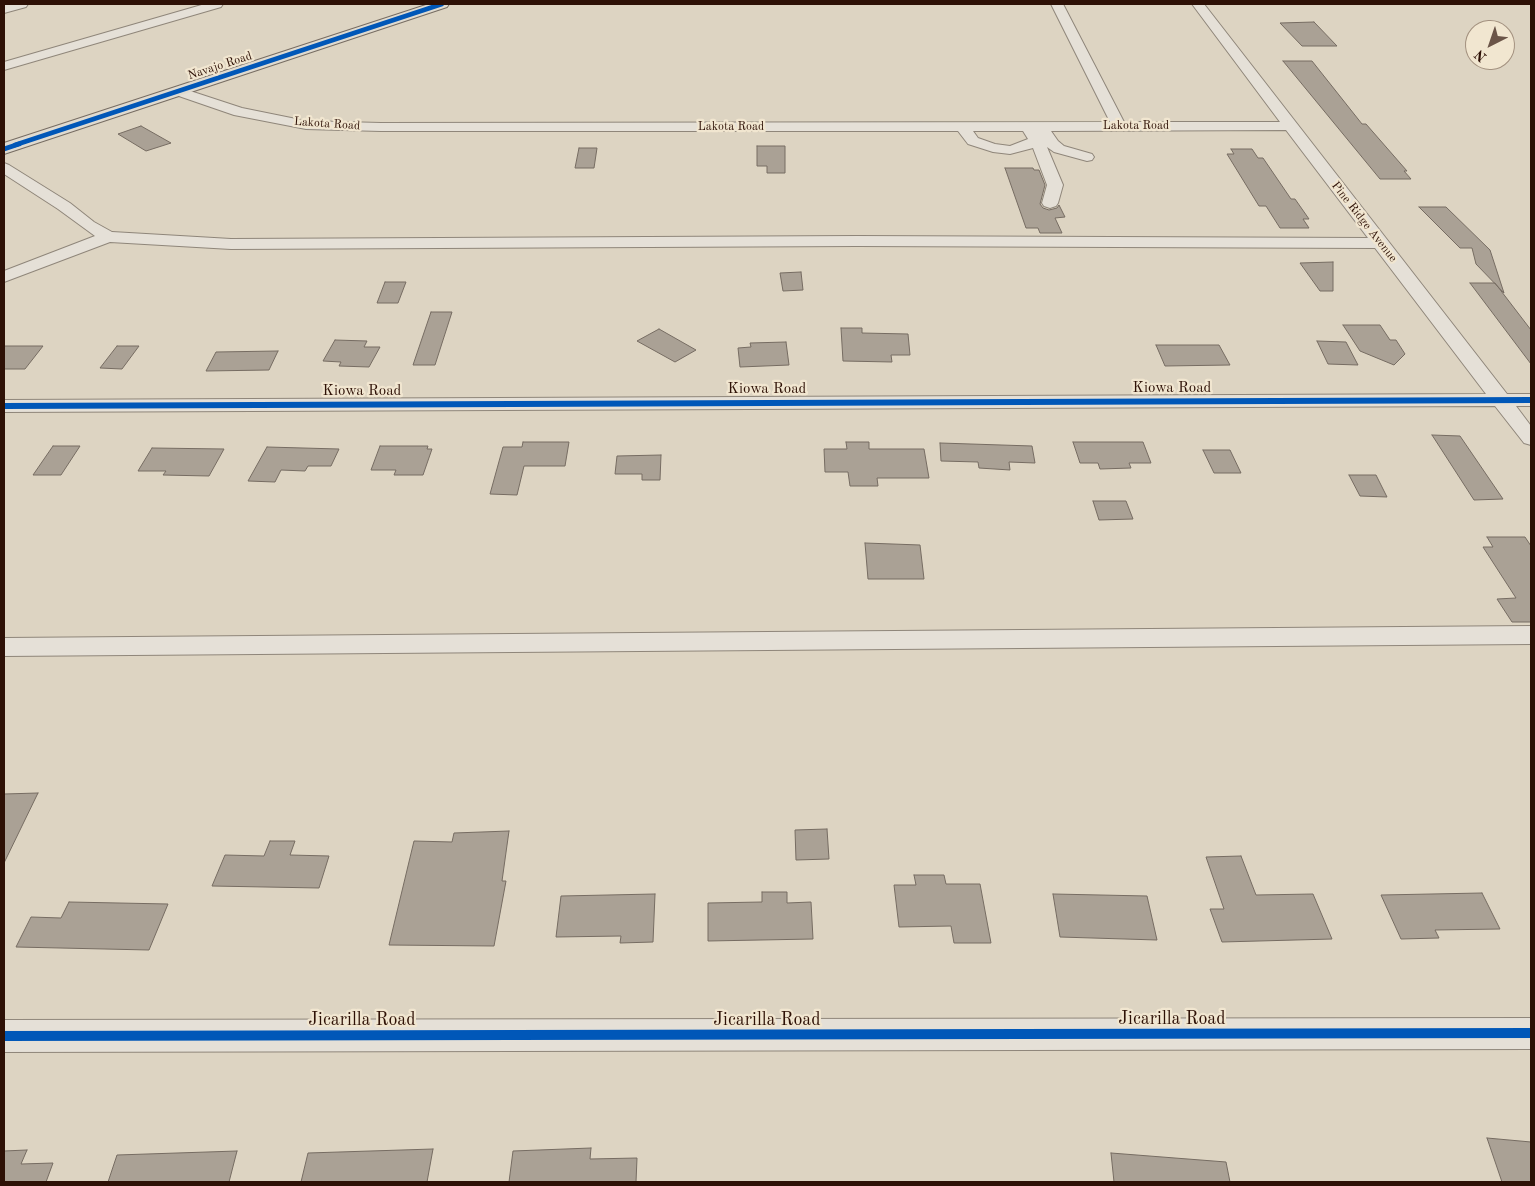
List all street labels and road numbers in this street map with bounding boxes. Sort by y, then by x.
street label: Navajo Road [186,49,254,83]
street label: Lakota Road [293,115,361,133]
street label: Lakota Road [1103,119,1169,133]
street label: Lakota Road [698,120,764,134]
street label: Pine Ridge Avenue [1328,179,1400,265]
street label: Kiowa Road [1133,379,1211,397]
street label: Kiowa Road [728,380,806,398]
street label: Kiowa Road [323,382,401,400]
street label: Jicarilla Road [1118,1008,1226,1030]
street label: Jicarilla Road [308,1009,416,1031]
street label: Jicarilla Road [713,1009,821,1031]

